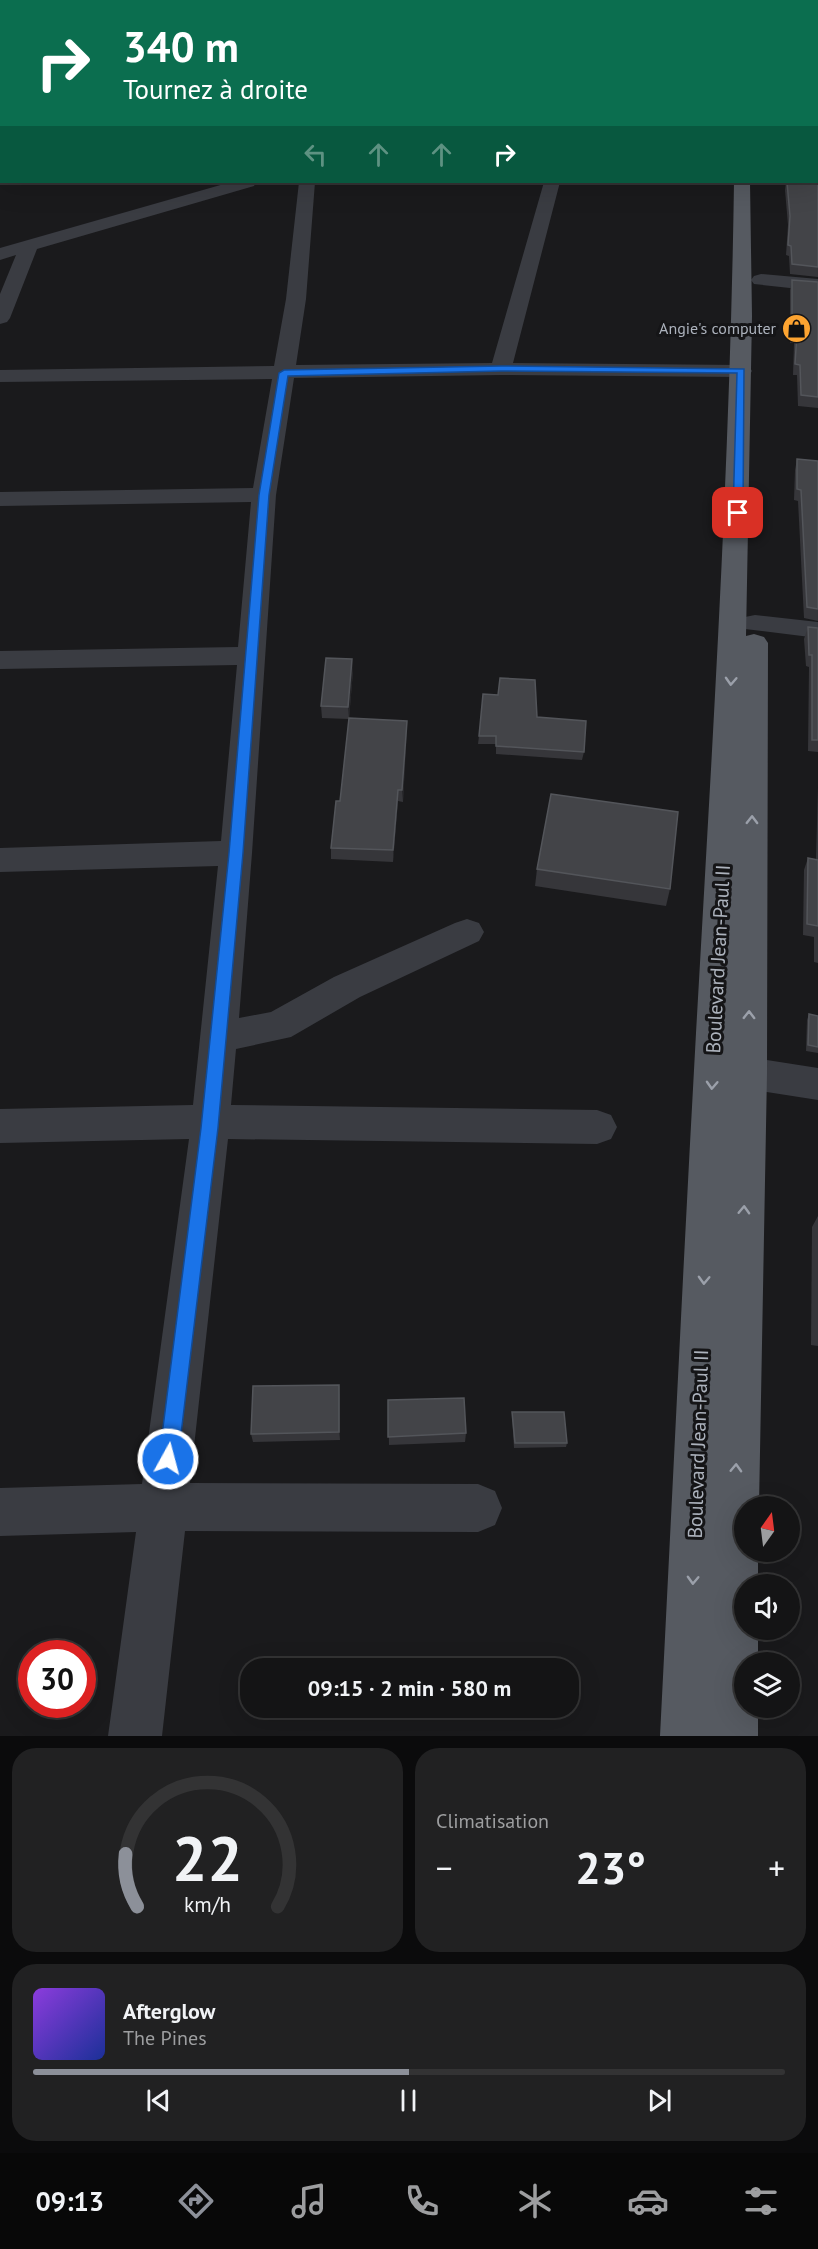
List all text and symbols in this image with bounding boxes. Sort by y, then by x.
text: 340 m [123,19,239,74]
icon: right [24,24,102,102]
text: Tournez à droite [123,72,308,106]
icon: left [299,138,332,171]
icon: ahead [362,138,395,171]
icon: ahead [425,138,458,171]
icon: right [488,138,521,171]
shop icon: Angie's computer [781,312,813,344]
place label: Angie's computer [659,318,777,338]
pin [712,487,763,538]
icon: arrive [721,496,754,529]
one-way arrow [724,676,737,685]
one-way arrow [746,815,758,824]
street label: Boulevard Jean-Paul II [700,864,736,1054]
one-way arrow [743,1010,755,1019]
one-way arrow [705,1081,718,1090]
one-way arrow [738,1205,750,1214]
one-way arrow [698,1276,711,1285]
street label: Boulevard Jean-Paul II [682,1349,714,1539]
position arrow [136,1427,200,1491]
one-way arrow [729,1463,742,1472]
north arrow [734,1496,800,1562]
map controls [734,1496,800,1718]
button: sound [734,1574,800,1640]
one-way arrow [686,1575,699,1584]
speed limit sign: 30 [18,1640,96,1718]
button: layers [734,1652,800,1718]
text: 09:15 · 2 min · 580 m [308,1674,511,1702]
text: Climatisation [436,1808,549,1834]
text: 22 [172,1817,243,1898]
text: 23° [575,1838,646,1896]
text: − [436,1846,453,1889]
text: + [768,1846,785,1889]
text: km/h [184,1890,231,1918]
text: Afterglow [123,1997,215,2025]
text: The Pines [123,2025,207,2051]
icon: previous [142,2084,175,2117]
icon: pause [392,2084,425,2117]
icon: next [643,2084,676,2117]
icon: directions [175,2180,217,2222]
icon: music [288,2180,330,2222]
icon: phone [401,2180,443,2222]
icon: climate [514,2180,556,2222]
icon: car [627,2180,669,2222]
icon: filters [740,2180,782,2222]
text: 09:13 [36,2184,104,2218]

